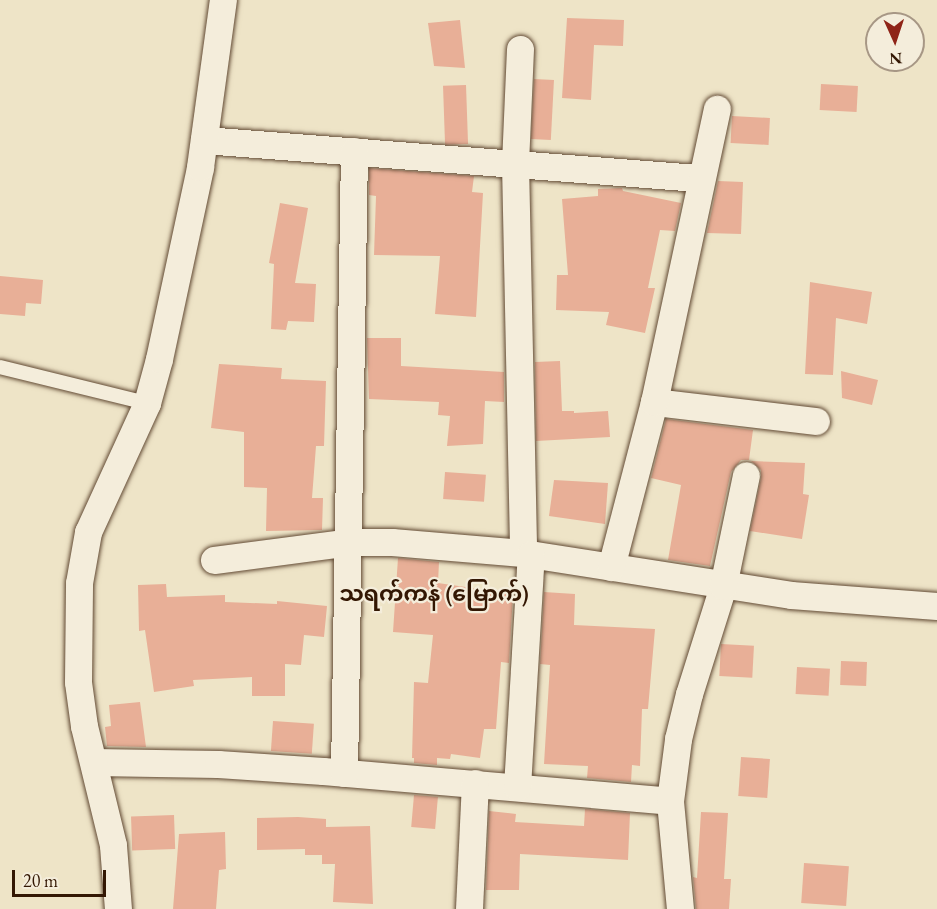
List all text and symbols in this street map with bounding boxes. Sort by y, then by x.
north arrow [865,12,925,72]
text: N [889,48,903,69]
district label: သရက်ကန် (မြောက်) [339,581,529,607]
scale bar [15,858,110,896]
text: 20 m [23,869,58,892]

